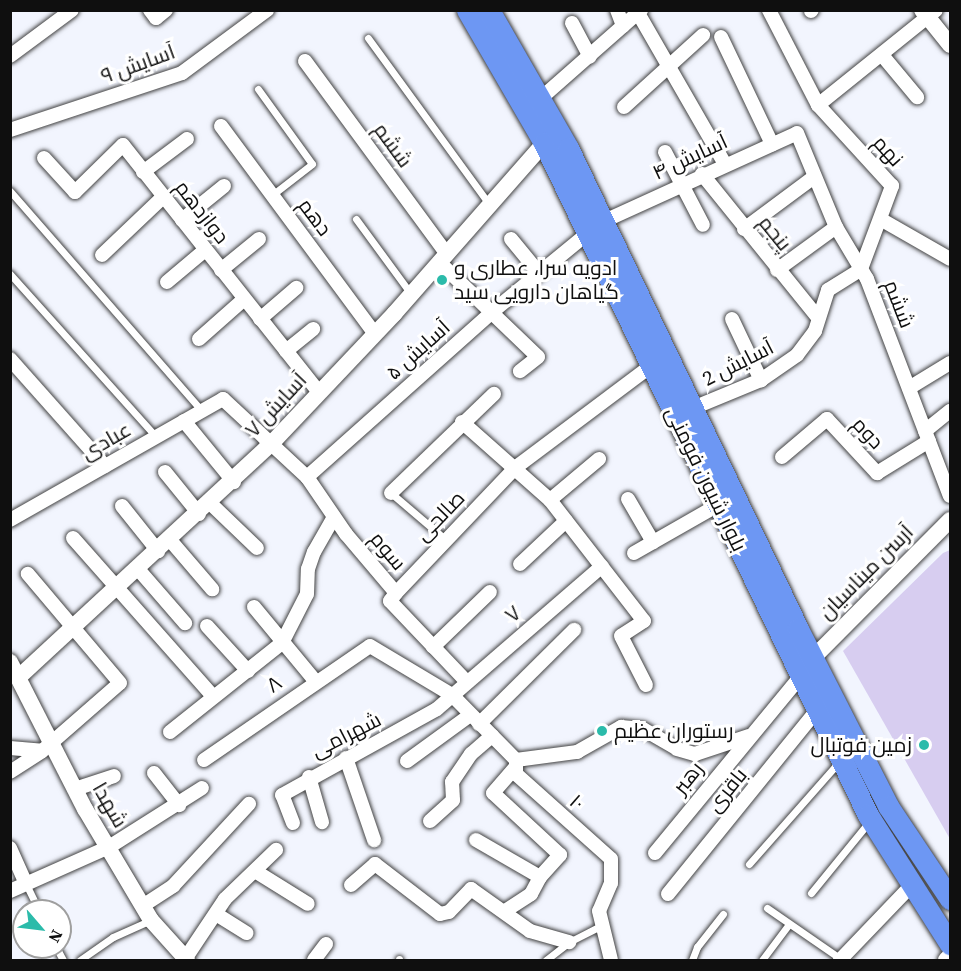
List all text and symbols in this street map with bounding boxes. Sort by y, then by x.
street label: آسایش ۹ [98,39,178,89]
street label: ششم [368,118,418,172]
street label: آسایش ۴ [648,129,732,185]
street label: نهم [867,130,909,172]
street label: دوازدهم [169,175,235,249]
street label: دهم [293,193,337,241]
street label: پنجم [753,210,797,256]
place label: ادویه سرا، عطاری و گیاهان دارویی سید [454,255,619,305]
marker: ادویه سرا، عطاری و گیاهان دارویی سید [435,273,449,287]
street label: ششم [878,276,920,332]
street label: آسایش ۵ [381,315,455,385]
street label: آسایش 2 [698,334,778,392]
street label: آسایش ۷ [240,368,312,442]
street label: بلوار شیون فومنی [660,403,752,555]
street label: دوم [847,412,889,454]
street label: عبادی [76,417,136,465]
street label: صالحی [410,486,470,546]
street label: آرسن میناسیان [813,519,919,625]
street label: سوم [365,527,411,575]
street label: ۷ [500,600,526,628]
street label: ۸ [262,670,286,698]
street label: شهرامی [307,707,385,763]
place label: رستوران عظیم [614,718,733,744]
marker: رستوران عظیم [595,724,609,738]
place label: زمین فوتبال [810,732,912,758]
marker: زمین فوتبال [917,738,931,752]
street label: رهبر [667,757,709,799]
street label: باقری [702,763,752,817]
street label: شهدا [87,778,133,832]
street label: ۱۰ [564,789,590,815]
north arrow [12,899,72,959]
text: N [44,926,69,947]

